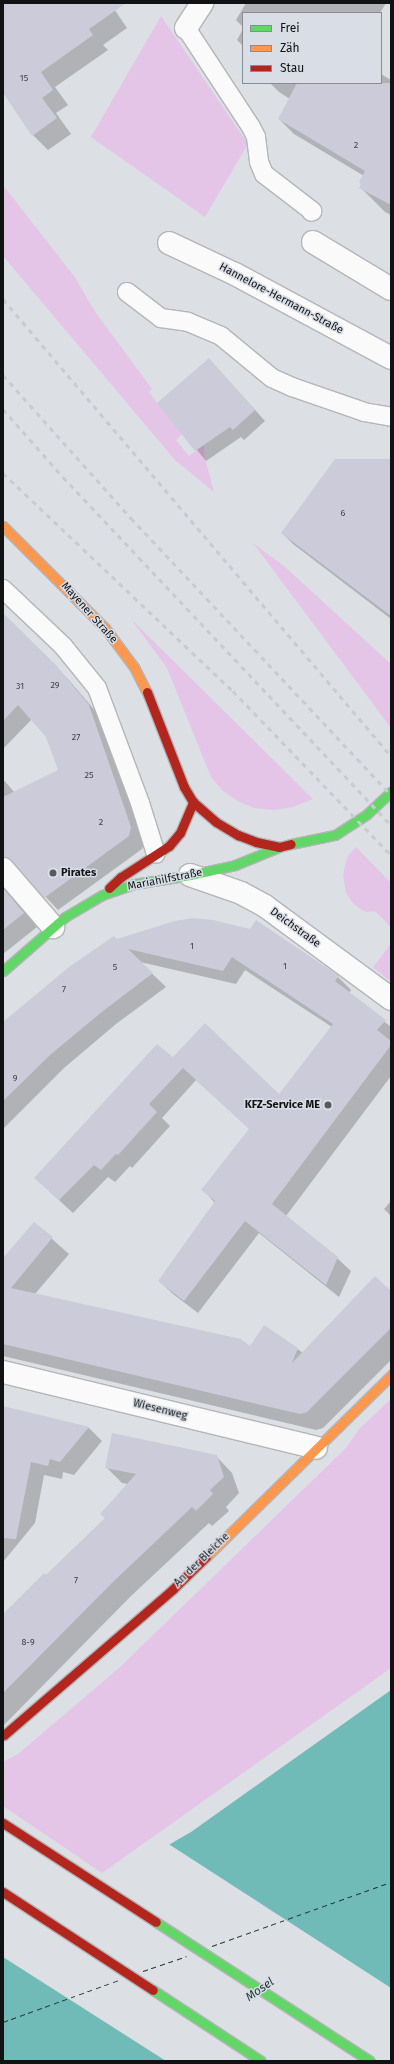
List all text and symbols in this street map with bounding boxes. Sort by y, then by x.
legend [242,12,382,84]
text: Frei [280,21,300,35]
text: Zäh [280,41,300,55]
text: Stau [280,61,304,75]
house number: 15 [20,73,28,83]
house number: 2 [354,140,358,150]
street label: Hannelore-Hermann-Straße [217,261,345,337]
house number: 6 [341,508,345,518]
street label: Mayener Straße [58,580,120,646]
house number: 29 [50,680,60,690]
house number: 31 [16,681,24,691]
house number: 27 [72,732,80,742]
house number: 25 [85,770,93,780]
house number: 2 [99,817,103,827]
place label: Pirates [61,866,96,880]
street label: Mariahilfstraße [127,866,203,894]
marker: Pirates [48,868,58,878]
street label: Deichstraße [267,905,323,951]
house number: 1 [190,941,194,951]
house number: 1 [283,961,287,971]
house number: 5 [113,962,117,972]
house number: 7 [62,984,66,994]
house number: 9 [13,1073,17,1083]
place label: KFZ-Service ME [245,1098,320,1112]
marker: KFZ-Service ME [323,1100,333,1110]
street label: Wiesenweg [132,1397,188,1423]
street label: An der Bleiche [172,1530,232,1590]
house number: 7 [74,1575,78,1585]
house number: 8-9 [21,1637,35,1647]
water label: Mosel [243,1975,277,2005]

